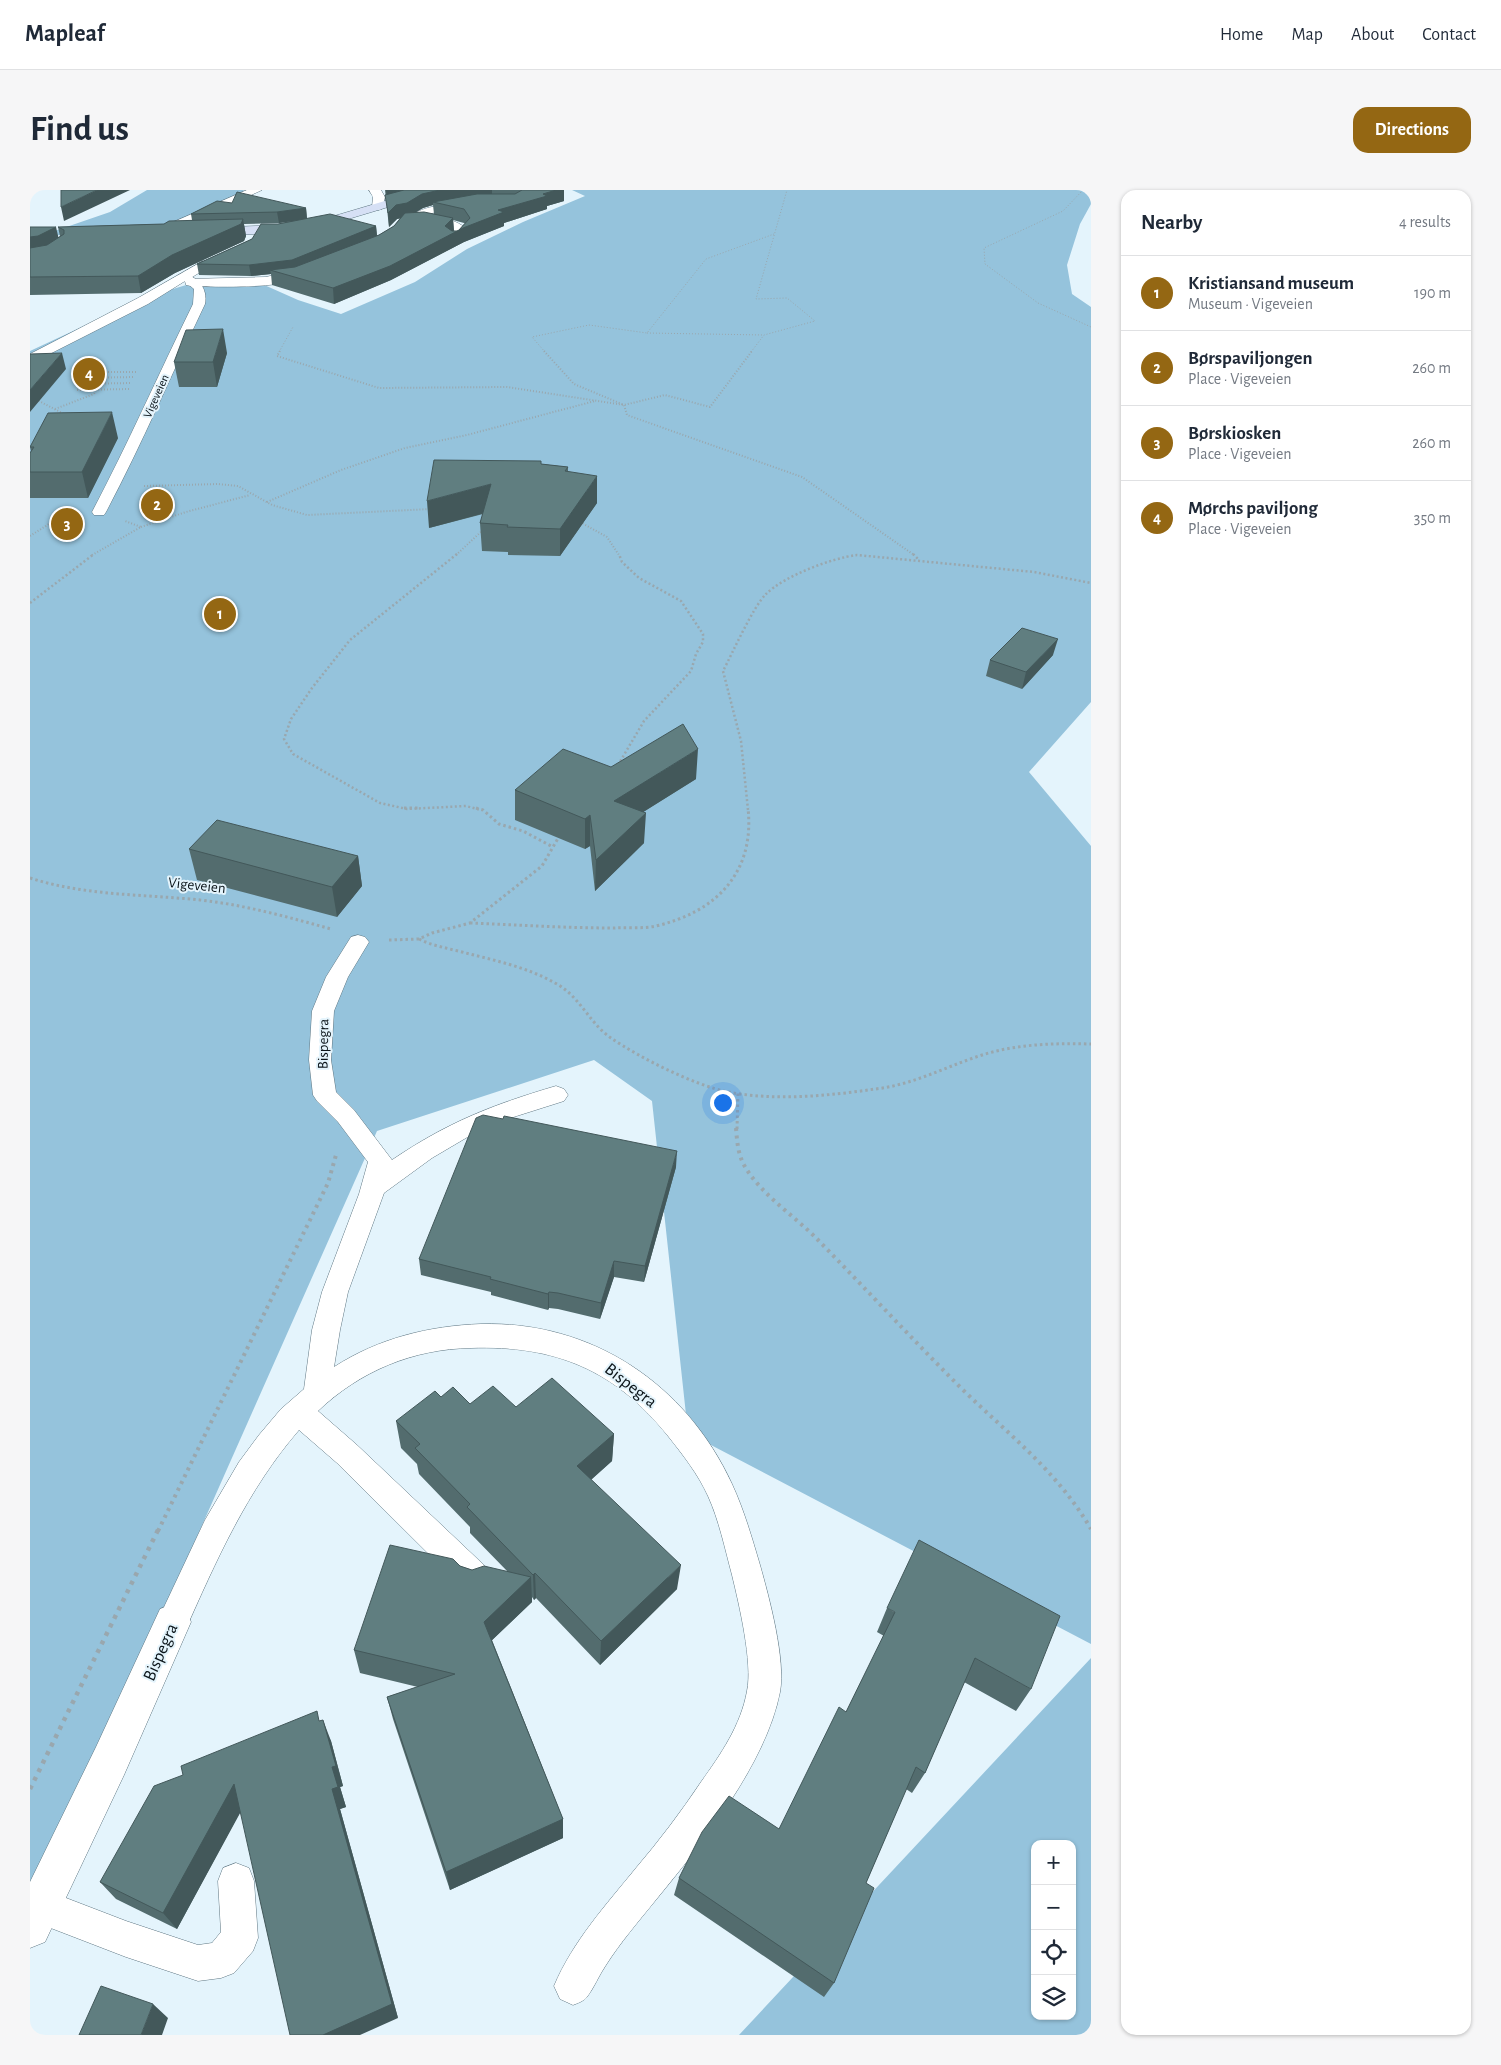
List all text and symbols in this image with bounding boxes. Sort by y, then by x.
text: Mapleaf [25,22,105,46]
text: Home [1220,26,1263,44]
text: Map [1291,26,1323,44]
text: About [1351,26,1394,44]
text: Contact [1422,26,1476,44]
button: Directions [1353,107,1471,153]
text: Find us [30,112,129,147]
text: Nearby [1141,212,1202,233]
text: 4 results [1399,214,1451,230]
text: Kristiansand museum [1188,274,1354,293]
text: 1 [1154,285,1160,301]
text: 190 m [1414,285,1451,301]
text: Museum · Vigeveien [1188,296,1313,312]
text: Børspaviljongen [1188,349,1313,368]
pin: 4 [73,355,105,393]
text: 2 [1153,360,1161,376]
text: 260 m [1412,360,1451,376]
text: Place · Vigeveien [1188,371,1292,387]
street label: Vigeveien [141,372,171,420]
text: Børskiosken [1188,424,1281,443]
text: 3 [1154,435,1160,451]
text: 260 m [1412,435,1451,451]
text: Place · Vigeveien [1188,446,1292,462]
pin: 2 [141,486,173,524]
text: Mørchs paviljong [1188,499,1318,518]
pin: 3 [51,505,83,543]
text: 4 [1153,510,1161,526]
text: 350 m [1414,510,1451,526]
text: Place · Vigeveien [1188,521,1292,537]
pin: 1 [204,595,236,633]
street label: Vigeveien [167,875,226,896]
street label: Bispegra [316,1019,331,1069]
your location [710,1090,736,1116]
street label: Bispegra [601,1360,660,1412]
street label: Bispegra [140,1621,181,1684]
map controls [1031,1840,1076,2020]
button: + [1031,1840,1076,1885]
button: − [1031,1885,1076,1930]
button: locate [1031,1930,1076,1975]
button: layers [1031,1975,1076,2020]

